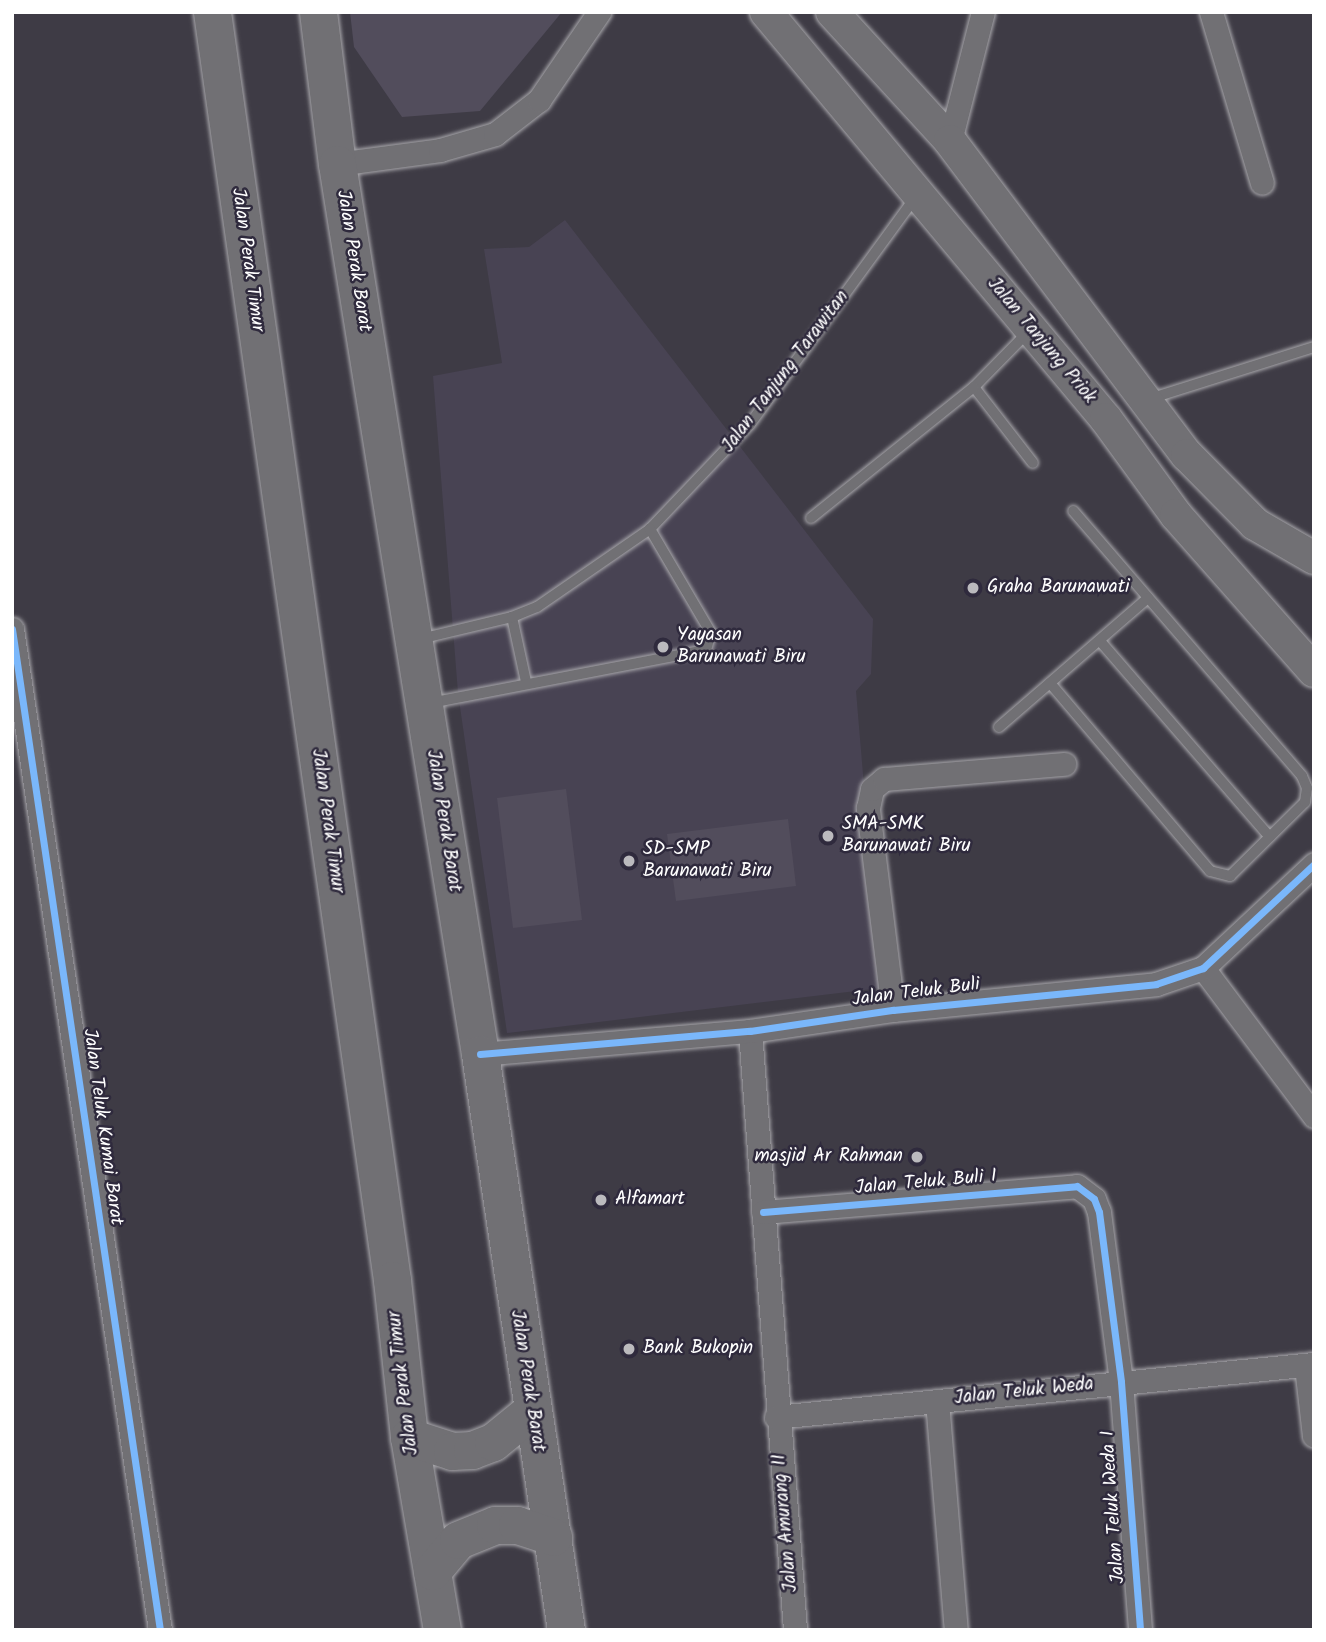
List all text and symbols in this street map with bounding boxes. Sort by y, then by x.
street label: Jalan Perak Timur [226,187,268,333]
street label: Jalan Perak Barat [331,188,375,334]
street label: Jalan Tanjung Priok [982,273,1100,409]
street label: Jalan Tanjung Tarawitan [718,286,854,458]
place label: Graha Barunawati [987,577,1130,599]
marker: Graha Barunawati [965,580,981,596]
place label: Yayasan Barunawati Biru [677,625,806,669]
marker: Yayasan Barunawati Biru [655,639,671,655]
street label: Jalan Perak Timur [306,748,348,894]
street label: Jalan Perak Barat [421,748,465,894]
place label: SMA-SMK Barunawati Biru [842,814,971,858]
marker: SMA-SMK Barunawati Biru [820,828,836,844]
place label: SD-SMP Barunawati Biru [643,839,772,883]
marker: SD-SMP Barunawati Biru [621,853,637,869]
street label: Jalan Teluk Buli [851,974,981,1012]
street label: Jalan Teluk Kumai Barat [77,1027,127,1227]
place label: masjid Ar Rahman [755,1146,903,1168]
marker: masjid Ar Rahman [909,1149,925,1165]
street label: Jalan Teluk Buli I [854,1165,998,1201]
place label: Alfamart [615,1189,685,1211]
marker: Alfamart [593,1192,609,1208]
street label: Jalan Perak Barat [505,1308,549,1454]
street label: Jalan Perak Timur [384,1310,424,1456]
place label: Bank Bukopin [643,1338,753,1360]
marker: Bank Bukopin [621,1341,637,1357]
street label: Jalan Teluk Weda [953,1373,1095,1411]
street label: Jalan Teluk Weda I [1097,1430,1131,1584]
street label: Jalan Amurang II [769,1453,803,1593]

